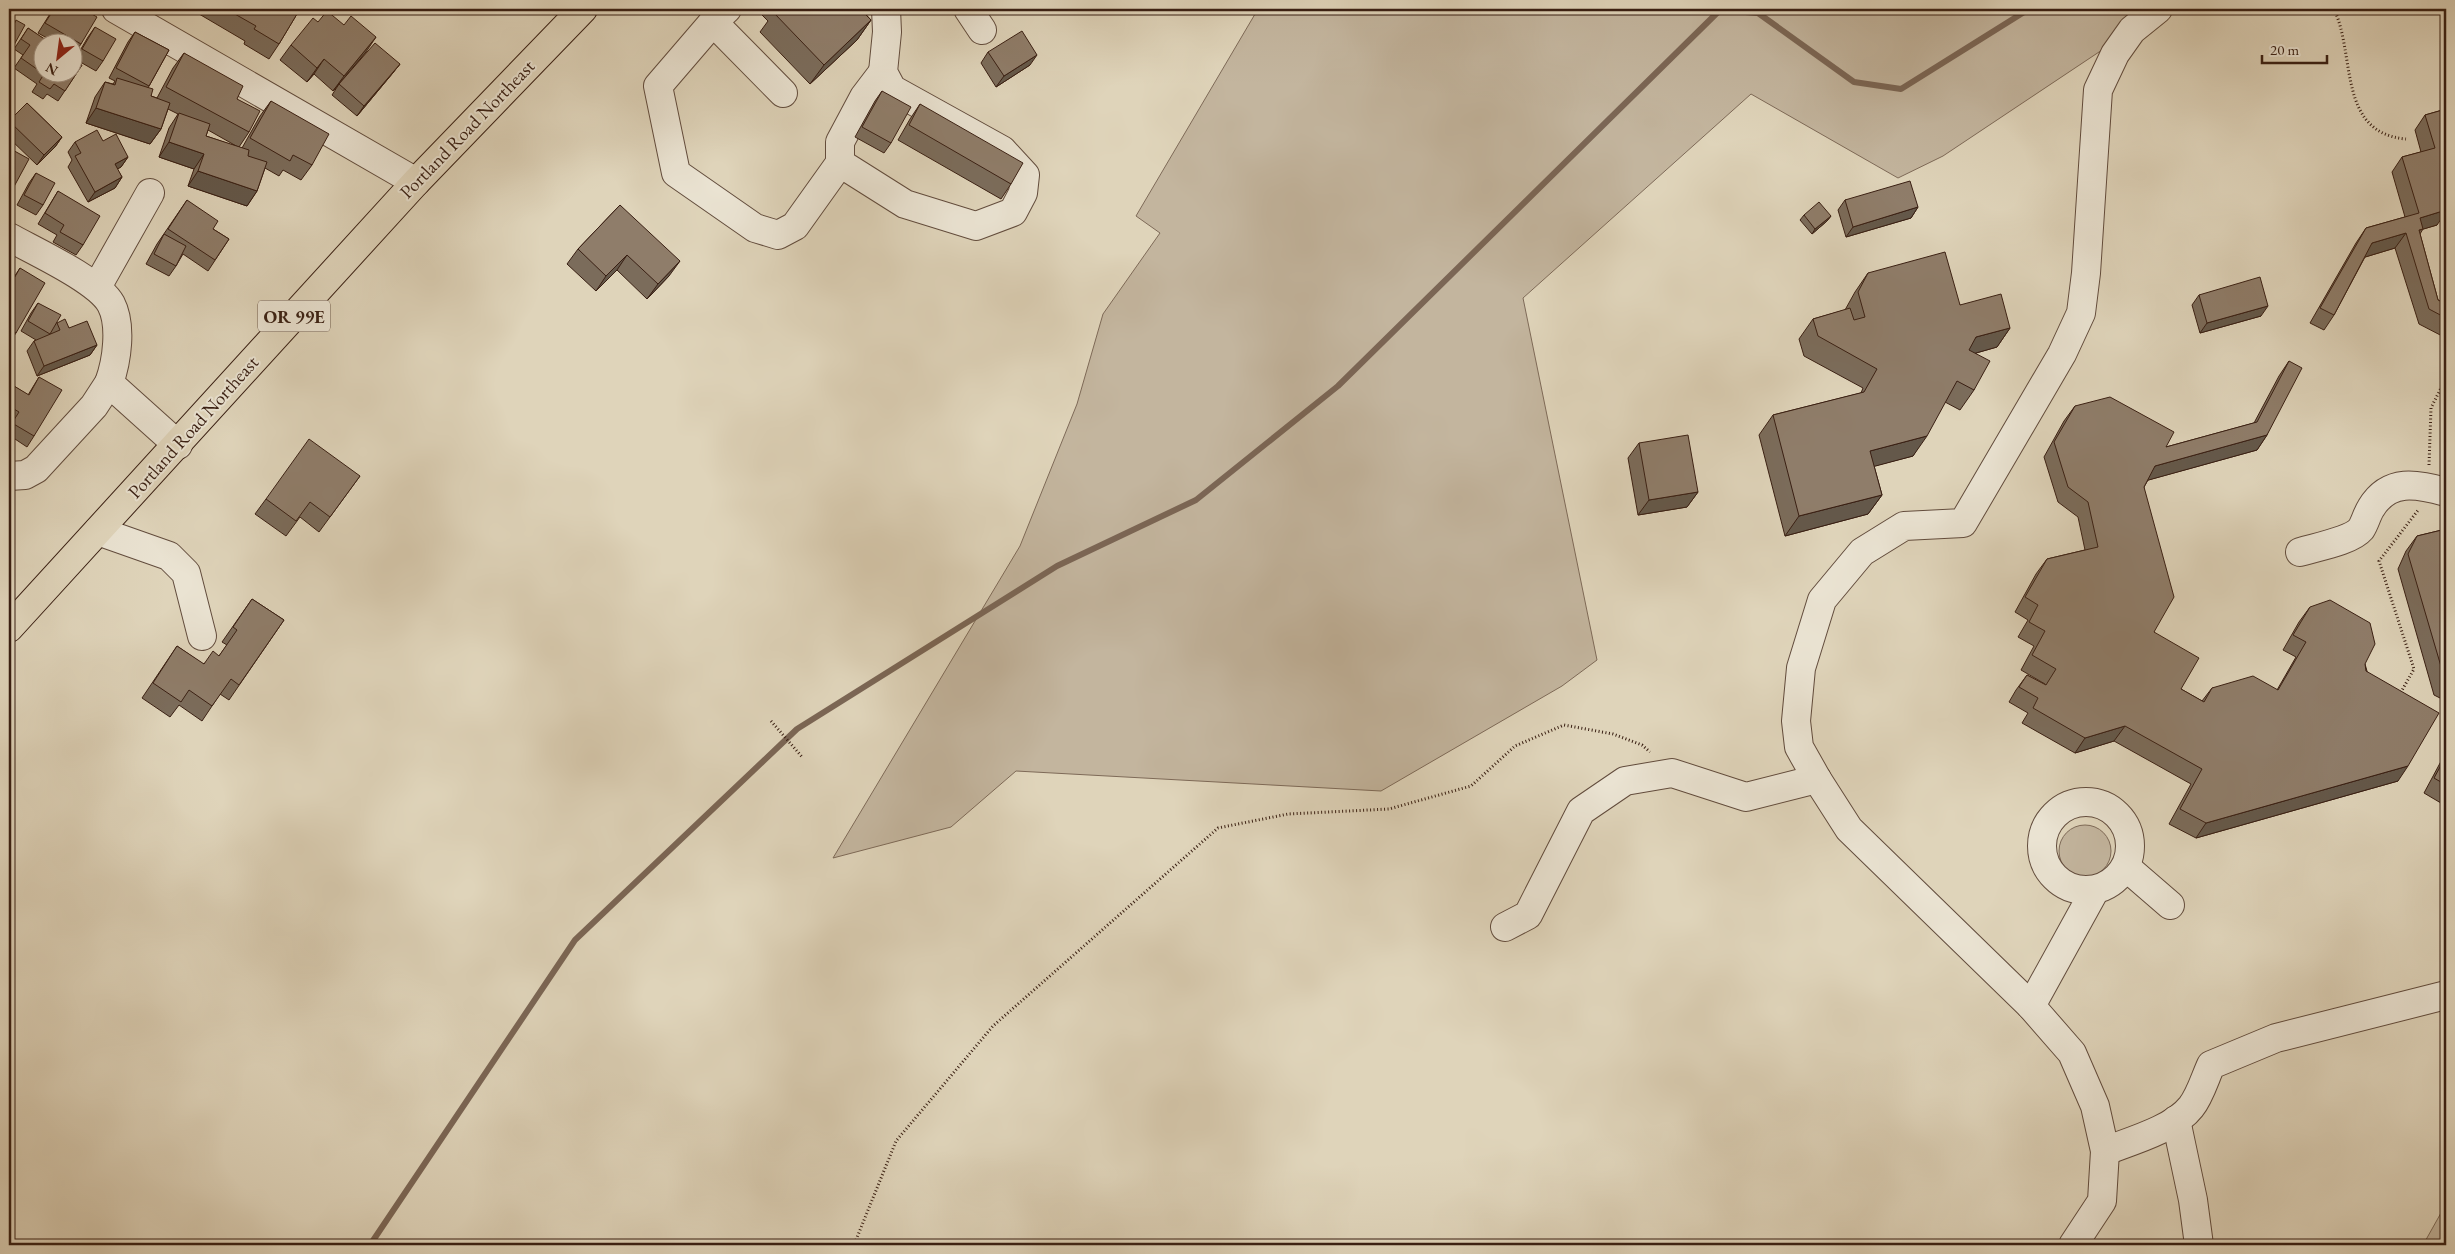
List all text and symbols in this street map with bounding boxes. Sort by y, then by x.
north arrow [32,32,82,82]
scale bar [2262,32,2328,64]
text: 20 m [2270,40,2299,59]
street label: Portland Road Northeast [394,54,540,204]
text: N [42,58,61,80]
road number: OR 99E [258,300,330,332]
street label: Portland Road Northeast [122,350,264,504]

